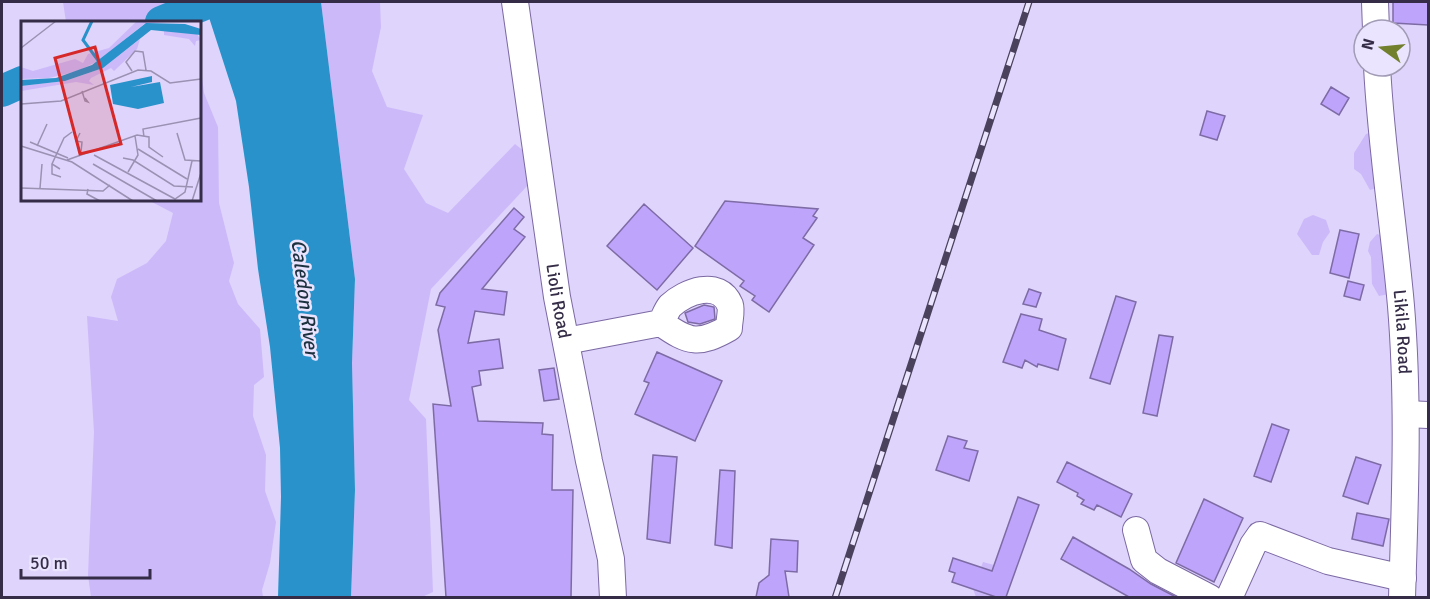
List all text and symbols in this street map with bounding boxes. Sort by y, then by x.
north arrow [1352,18,1412,78]
inset map [21,21,201,201]
text: N [1357,36,1380,52]
water label: Caledon River [285,238,325,360]
street label: Lioli Road [541,262,576,340]
street label: Likila Road [1389,288,1416,374]
scale bar [21,542,150,580]
text: 50 m [30,552,68,574]

